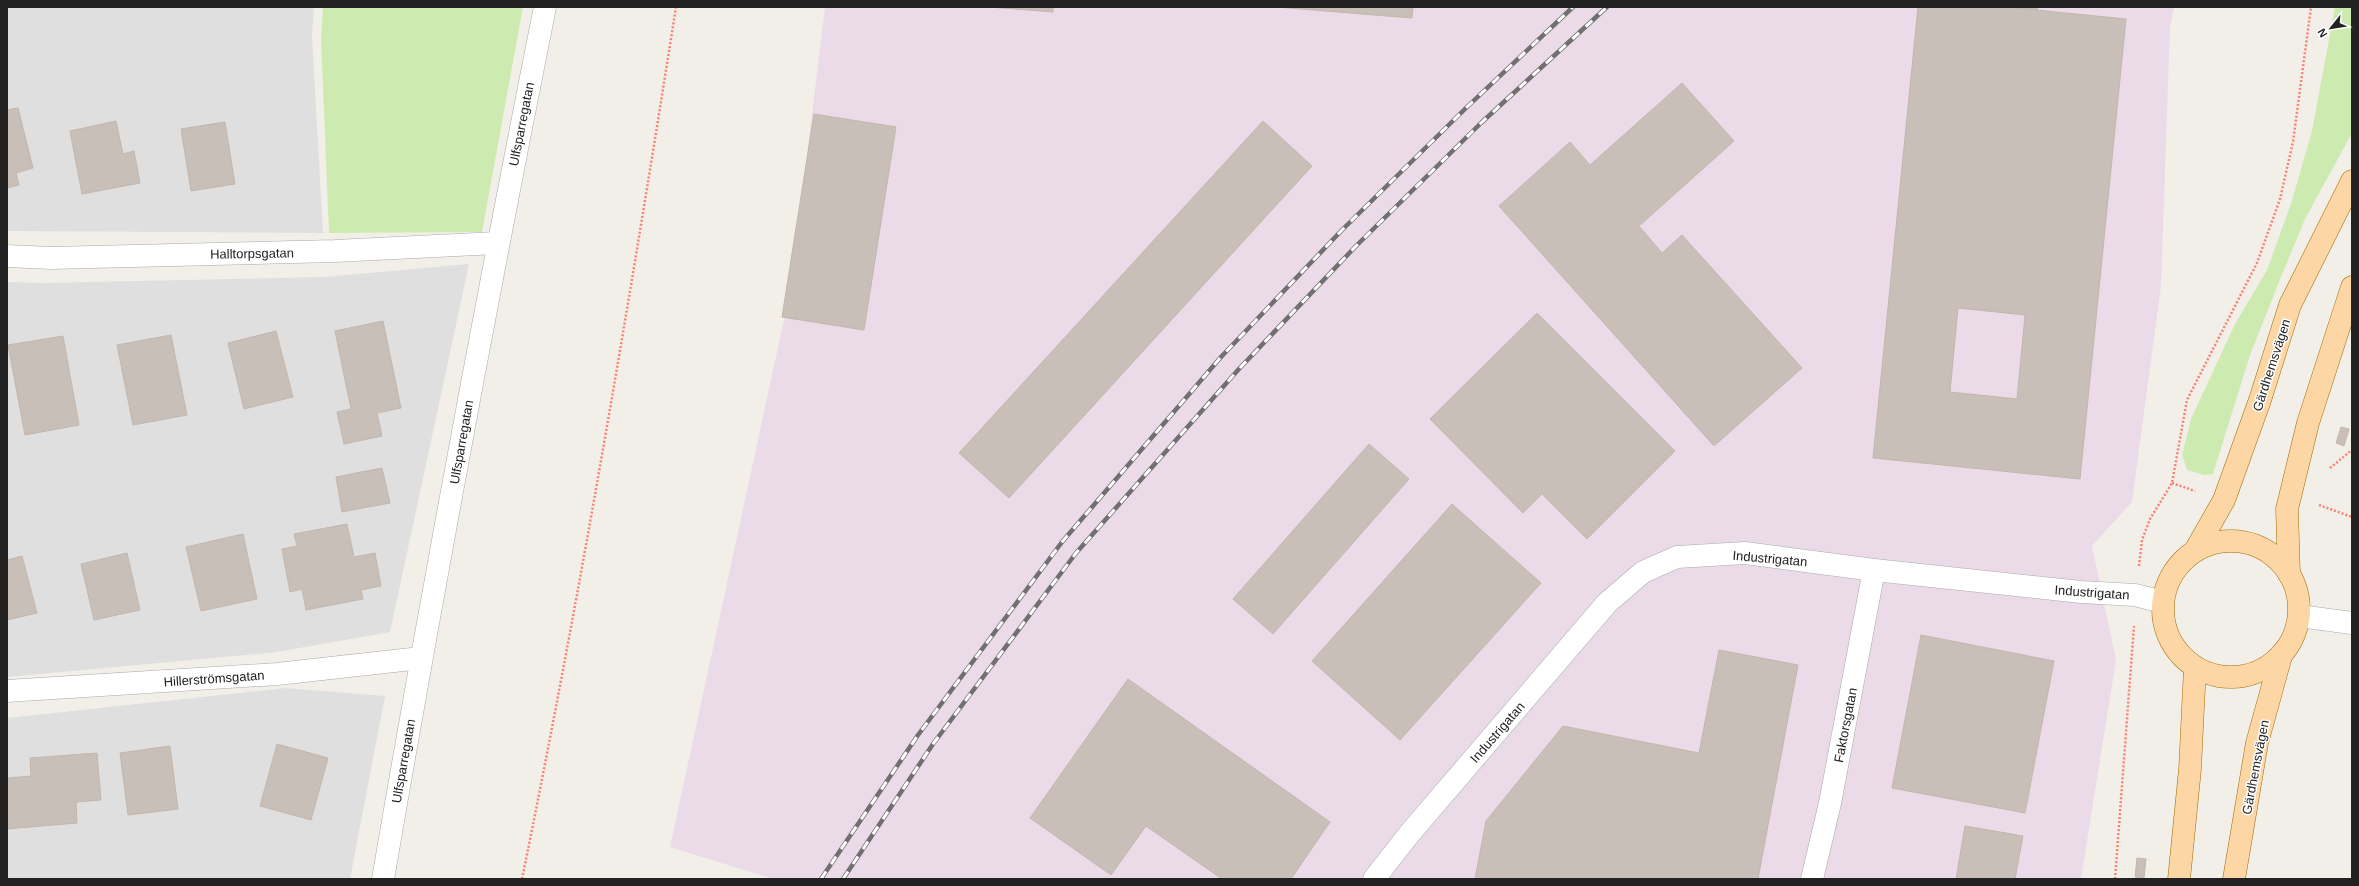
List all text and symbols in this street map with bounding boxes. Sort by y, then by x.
north arrow [2311,8,2351,48]
text: N [2315,27,2330,39]
street label: Ulfsparregatan [506,81,537,167]
street label: Halltorpsgatan [210,245,294,262]
street label: Gärdhemsvägen [2249,317,2293,413]
street label: Ulfsparregatan [447,399,476,485]
street label: Industrigatan [1732,548,1808,569]
street label: Industrigatan [2054,582,2130,603]
street label: Hillerströmsgatan [163,667,265,690]
street label: Faktorsgatan [1831,686,1860,764]
street label: Industrigatan [1467,699,1528,766]
street label: Ulfsparregatan [389,718,418,804]
street label: Gärdhemsvägen [2239,718,2272,816]

